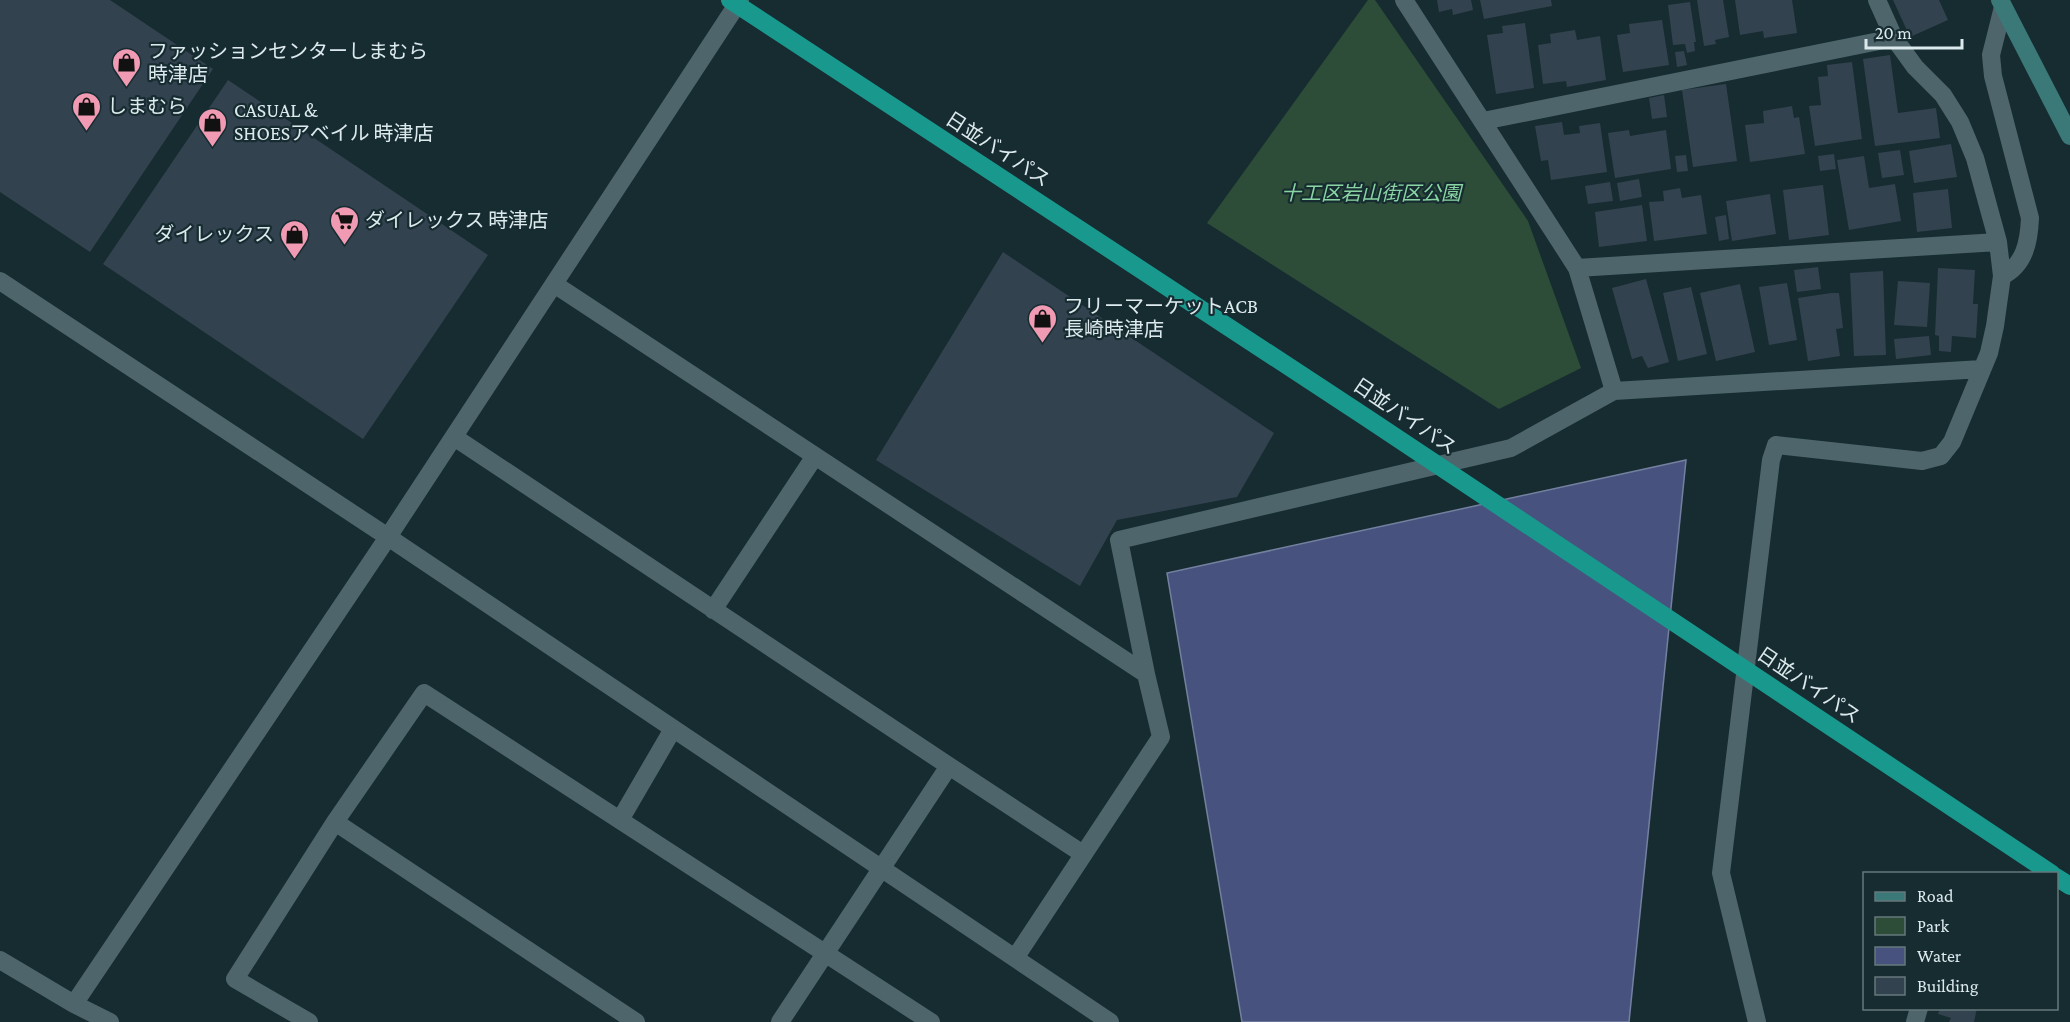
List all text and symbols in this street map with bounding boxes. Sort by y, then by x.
scale bar [1866,12,1962,50]
text: 20 m [1875,23,1912,43]
place label: ファッションセンターしまむら 時津店 [148,40,428,85]
shop icon: ファッションセンターしまむら 時津店 [111,46,143,88]
shop icon: しまむら [70,90,102,132]
place label: しまむら [107,95,187,117]
place label: CASUAL & SHOESアベイル 時津店 [234,99,433,144]
shop icon: CASUAL & SHOESアベイル 時津店 [197,106,229,148]
street label: 日並バイパス [942,107,1054,191]
park label: 十工区岩山街区公園 [1281,182,1464,204]
supermarket icon: ダイレックス 時津店 [328,204,360,246]
place label: ダイレックス 時津店 [365,209,548,231]
shop icon: ダイレックス [279,218,311,260]
place label: ダイレックス [155,223,274,245]
place label: フリーマーケットACB 長崎時津店 [1064,295,1258,340]
shop icon: フリーマーケットACB 長崎時津店 [1027,302,1059,344]
street label: 日並バイパス [1349,373,1461,459]
street label: 日並バイパス [1753,642,1865,728]
legend [1863,872,2058,1010]
text: Road [1917,886,1954,906]
text: Park [1917,916,1949,936]
text: Water [1917,946,1962,966]
text: Building [1917,976,1979,996]

